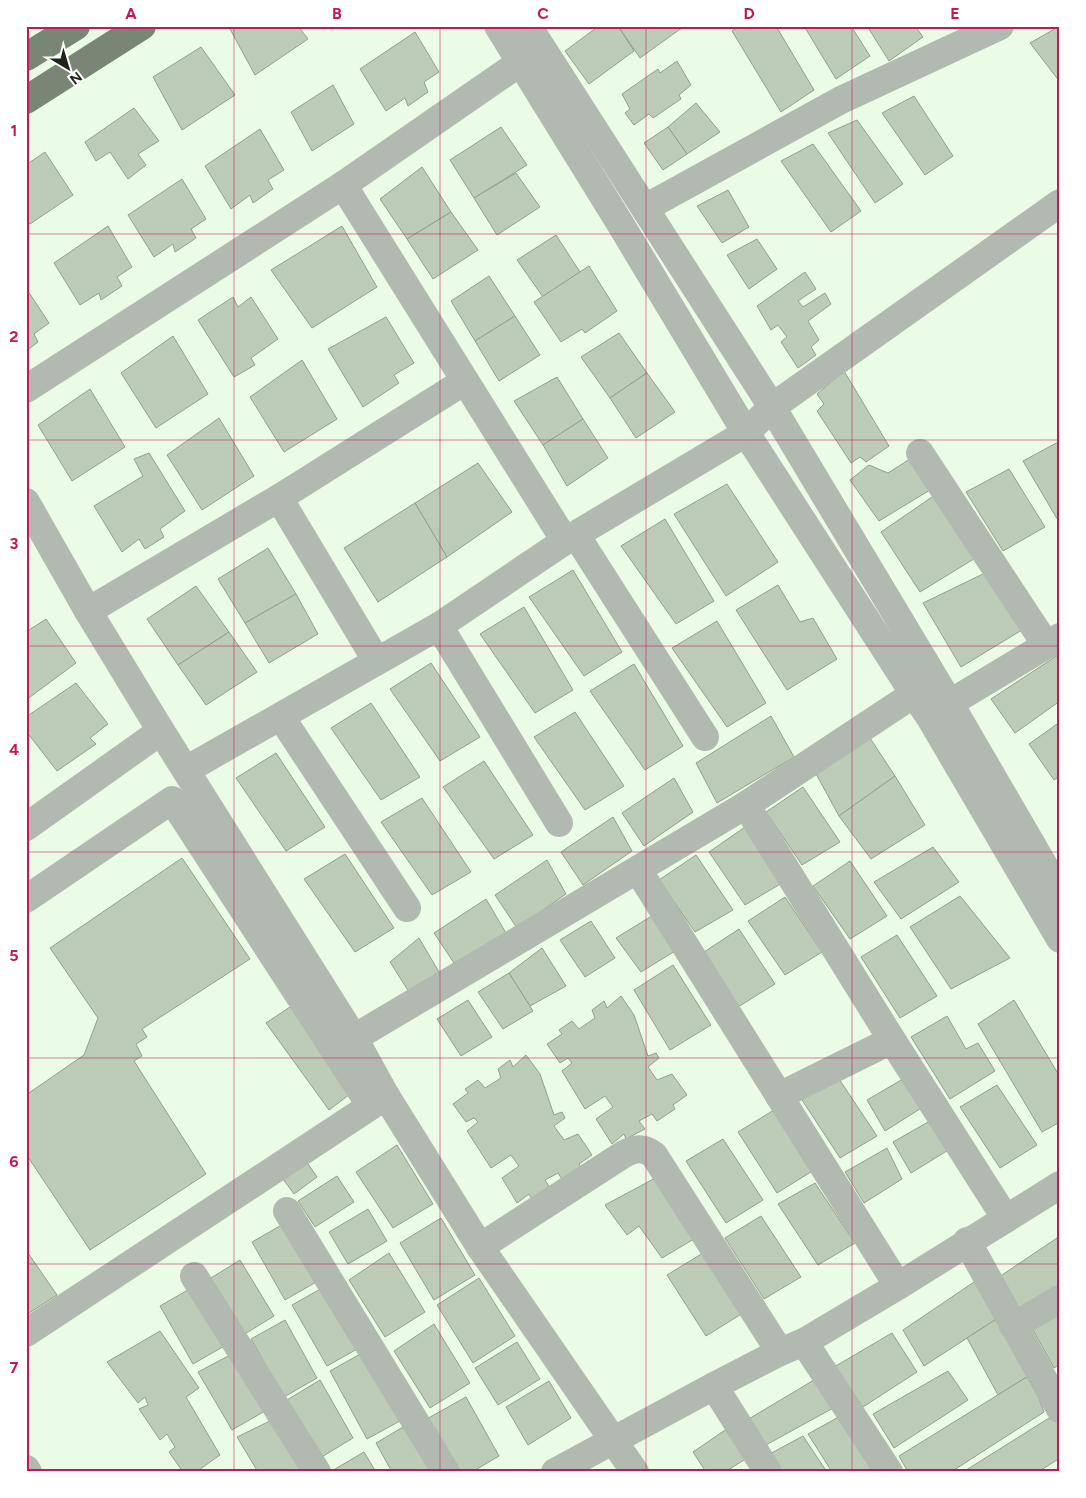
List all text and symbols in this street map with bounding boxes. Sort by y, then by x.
text: A [125,4,137,23]
text: B [332,4,342,23]
text: C [537,4,549,23]
text: D [743,4,755,23]
text: E [950,4,960,23]
north arrow [42,42,92,92]
text: N [66,68,85,88]
text: 1 [11,121,17,140]
text: 2 [9,327,19,346]
text: 3 [10,534,19,553]
text: 4 [9,740,19,759]
text: 5 [9,946,19,965]
text: 6 [9,1152,19,1171]
text: 7 [10,1358,19,1377]

